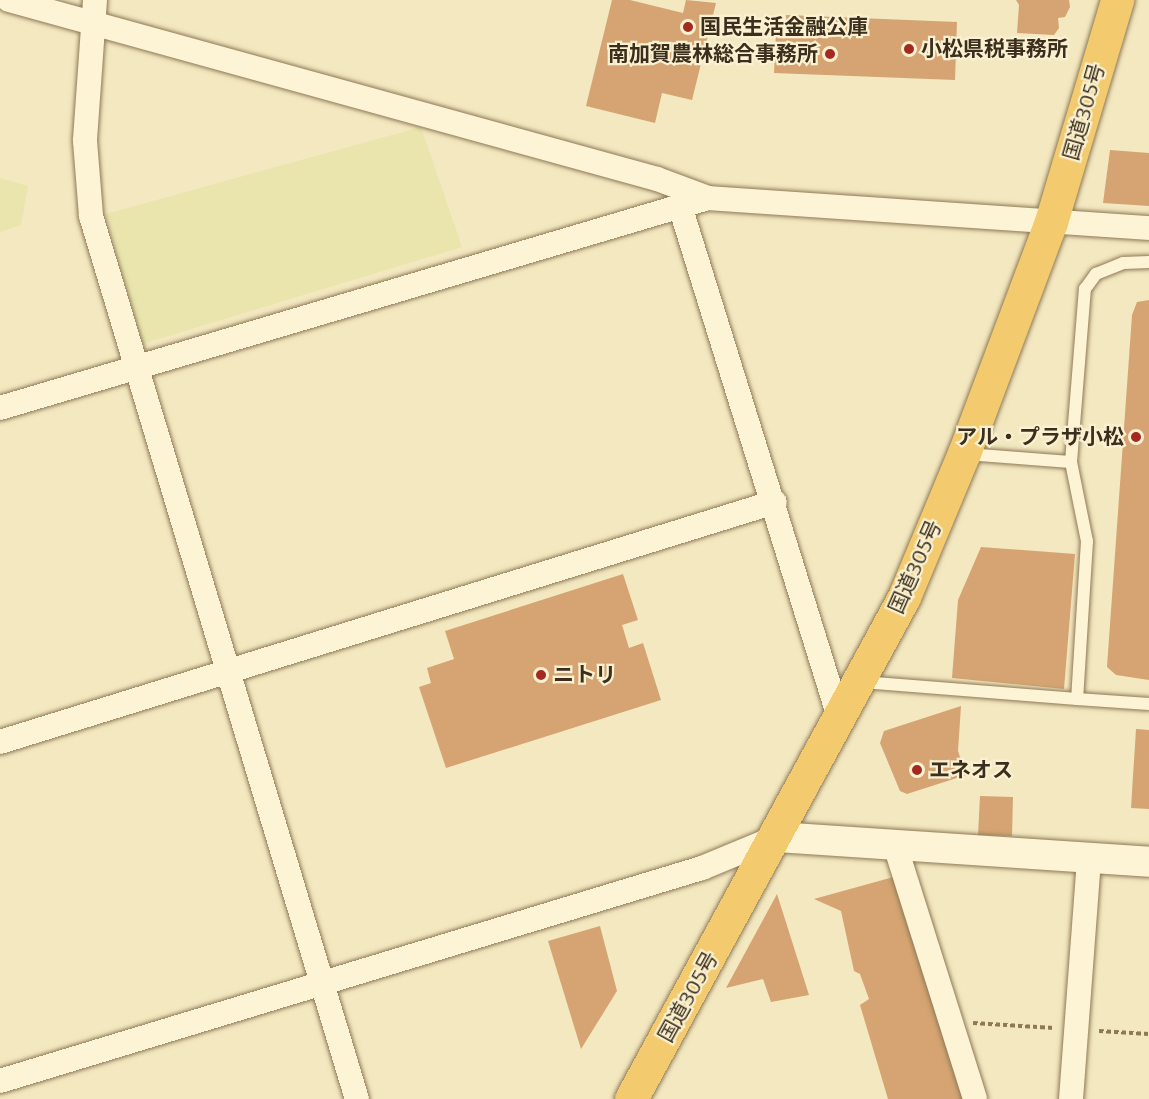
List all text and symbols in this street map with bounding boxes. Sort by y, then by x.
place label: 国民生活金融公庫 [700,14,868,40]
marker: 国民生活金融公庫 [681,20,695,34]
place label: 小松県税事務所 [921,36,1068,62]
place label: 南加賀農林総合事務所 [608,41,818,67]
marker: 小松県税事務所 [902,42,916,56]
marker: 南加賀農林総合事務所 [823,47,837,61]
street label: 国道305号 [1058,61,1110,163]
place label: アル・プラザ小松 [956,424,1124,450]
marker: アル・プラザ小松 [1129,430,1143,444]
street label: 国道305号 [883,516,947,618]
place label: ニトリ [553,662,616,688]
marker: ニトリ [534,668,548,682]
place label: エネオス [929,757,1013,783]
marker: エネオス [910,763,924,777]
street label: 国道305号 [653,947,723,1047]

